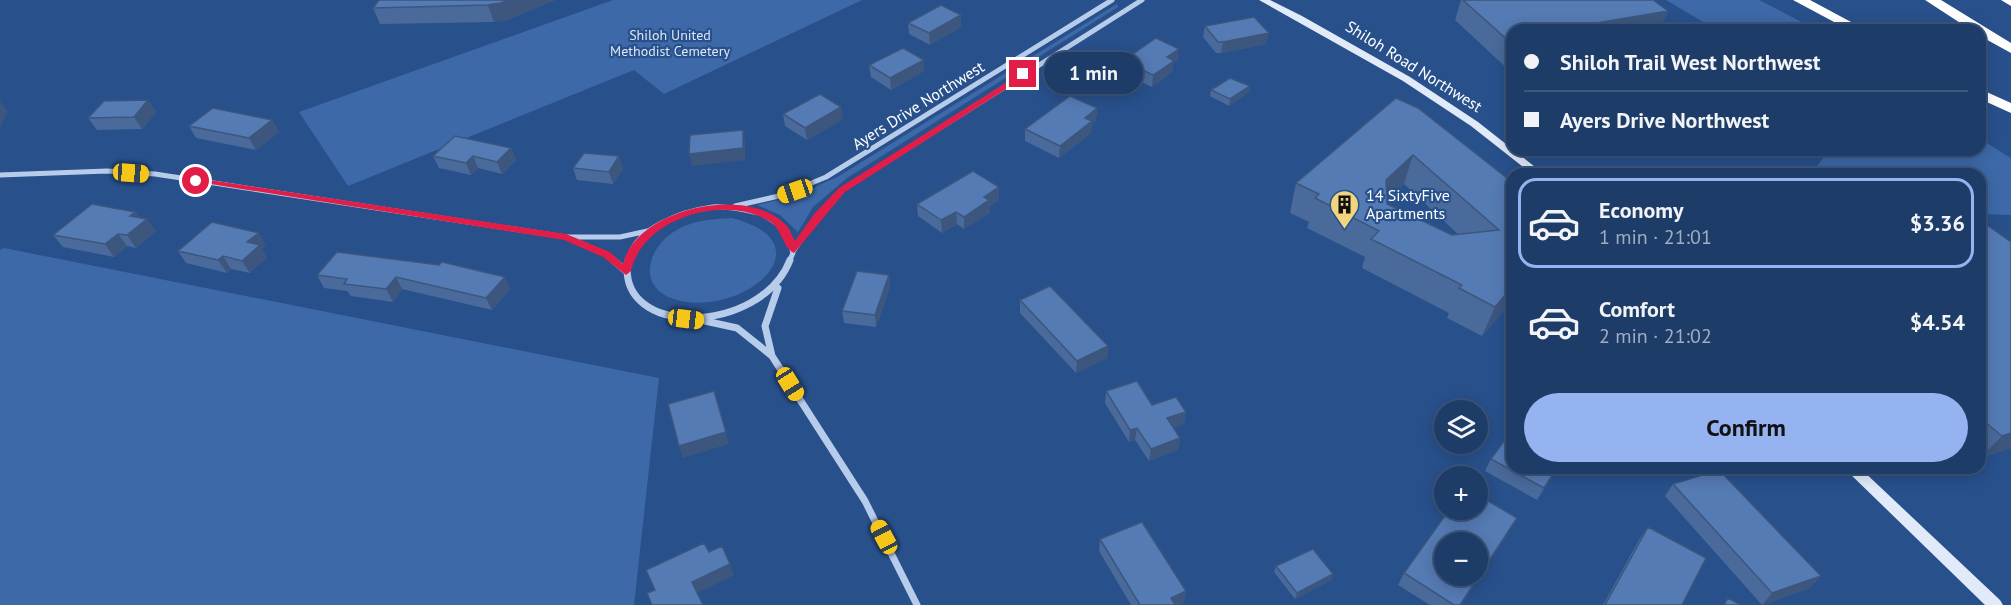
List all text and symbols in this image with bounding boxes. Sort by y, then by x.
street label: Shiloh Road Northwest [1342,16,1486,116]
park label: Shiloh United Methodist Cemetery [610,26,730,60]
text: Shiloh Trail West Northwest [1560,48,1820,76]
callout: 1 min [1044,53,1143,95]
street label: Ayers Drive Northwest [848,56,988,154]
route end [1009,60,1036,87]
text: 1 min [1069,60,1118,86]
text: Ayers Drive Northwest [1560,106,1769,134]
car [112,163,150,183]
route start [182,167,209,194]
car [775,177,815,205]
place label: 14 SixtyFive Apartments [1366,185,1450,223]
building icon: 14 SixtyFive Apartments [1329,188,1361,230]
icon: car [1527,196,1581,250]
text: Economy [1599,196,1683,224]
text: $3.36 [1910,209,1965,237]
text: 1 min · 21:01 [1599,224,1712,250]
icon: car [1527,295,1581,349]
text: Comfort [1599,295,1675,323]
car [667,308,705,330]
text: $4.54 [1910,308,1965,336]
text: 2 min · 21:02 [1599,323,1712,349]
car [773,364,807,404]
button: Confirm [1524,393,1968,462]
map controls [1434,400,1488,586]
button: layers [1434,400,1488,454]
button: + [1434,466,1488,520]
car [868,517,900,557]
button: − [1434,532,1488,586]

